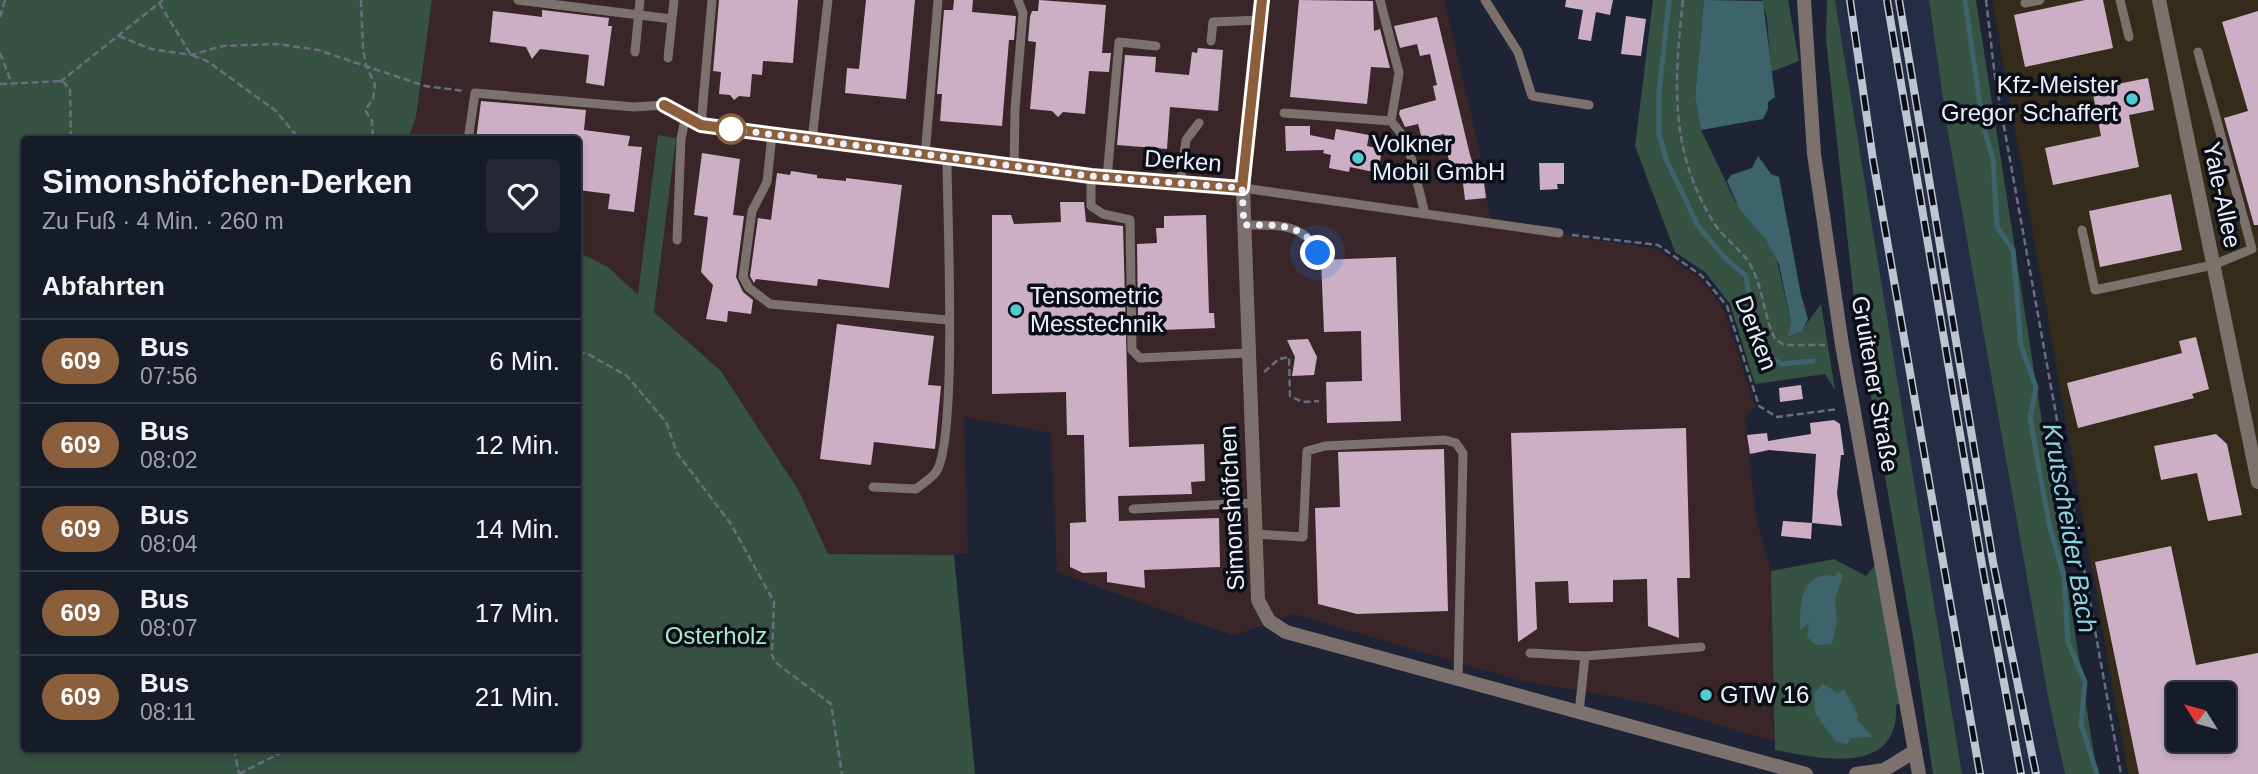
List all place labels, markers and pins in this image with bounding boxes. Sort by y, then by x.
place label: Kfz-Meister Gregor Schaffert [1941,71,2118,126]
marker: Kfz-Meister Gregor Schaffert [2124,91,2140,107]
unlabelled marker [716,114,746,144]
place label: Volkner Mobil GmbH [1372,130,1505,185]
marker: Volkner Mobil GmbH [1350,150,1366,166]
place label: Tensometric Messtechnik [1030,282,1164,337]
marker: Tensometric Messtechnik [1008,302,1024,318]
place label: GTW 16 [1720,681,1809,708]
marker: GTW 16 [1698,687,1714,703]

